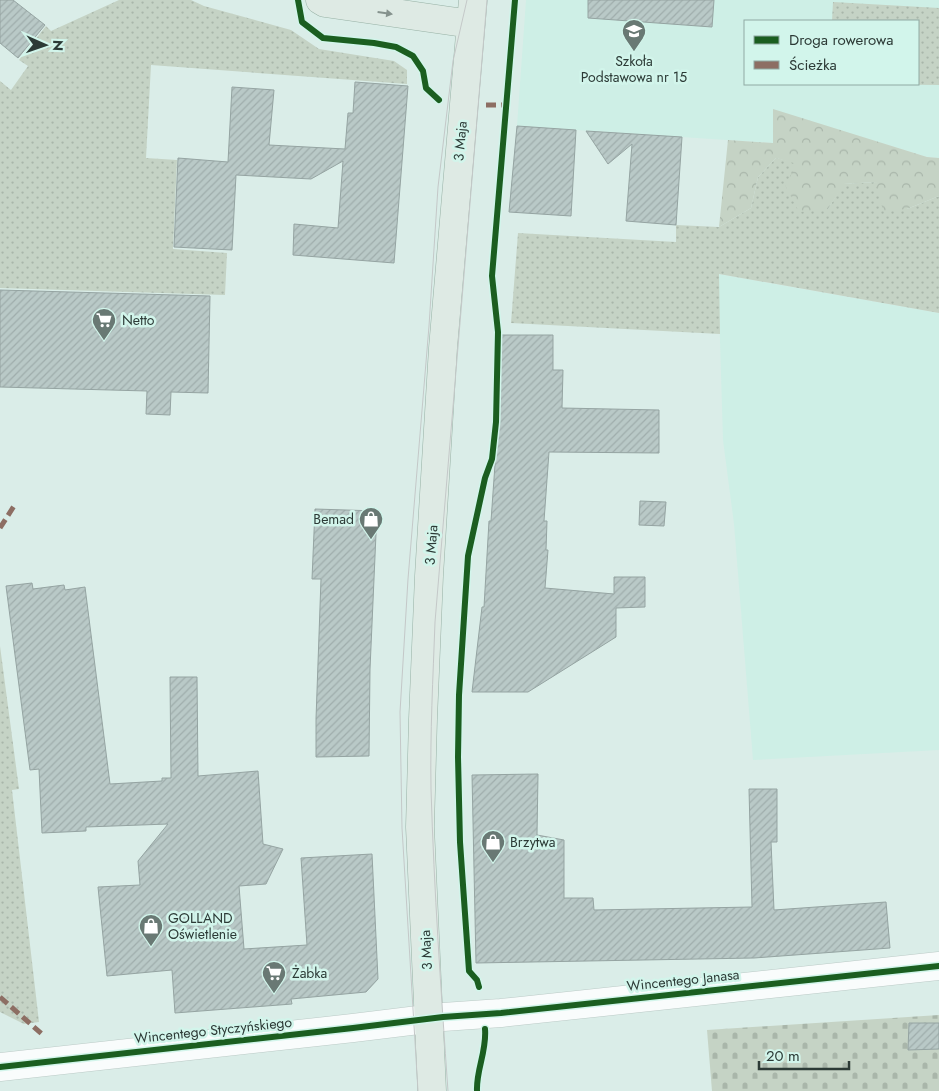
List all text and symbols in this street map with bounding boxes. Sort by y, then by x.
one-way arrow [377,9,393,17]
school or university icon: Szkoła Podstawowa nr 15 [621,18,647,52]
north arrow [20,20,70,70]
legend [744,20,919,85]
text: Droga rowerowa [789,29,893,51]
text: N [48,40,68,51]
place label: Szkoła Podstawowa nr 15 [581,51,687,87]
text: Ścieżka [789,54,837,76]
street label: 3 Maja [448,120,472,162]
supermarket icon: Netto [91,307,117,341]
place label: Netto [122,310,155,330]
shop icon: Bemad [358,506,384,540]
place label: Bemad [313,509,354,529]
street label: 3 Maja [420,524,442,566]
shop icon: Brzytwa [480,829,506,863]
place label: Brzytwa [510,832,555,852]
place label: GOLLAND Oświetlenie [168,908,237,944]
shop icon: GOLLAND Oświetlenie [138,913,164,947]
street label: 3 Maja [415,929,437,971]
supermarket icon: Żabka [261,960,287,994]
place label: Żabka [292,963,327,983]
street label: Wincentego Janasa [626,964,740,996]
street label: Wincentego Styczyńskiego [133,1012,293,1048]
scale bar [759,1038,849,1070]
text: 20 m [766,1045,800,1067]

